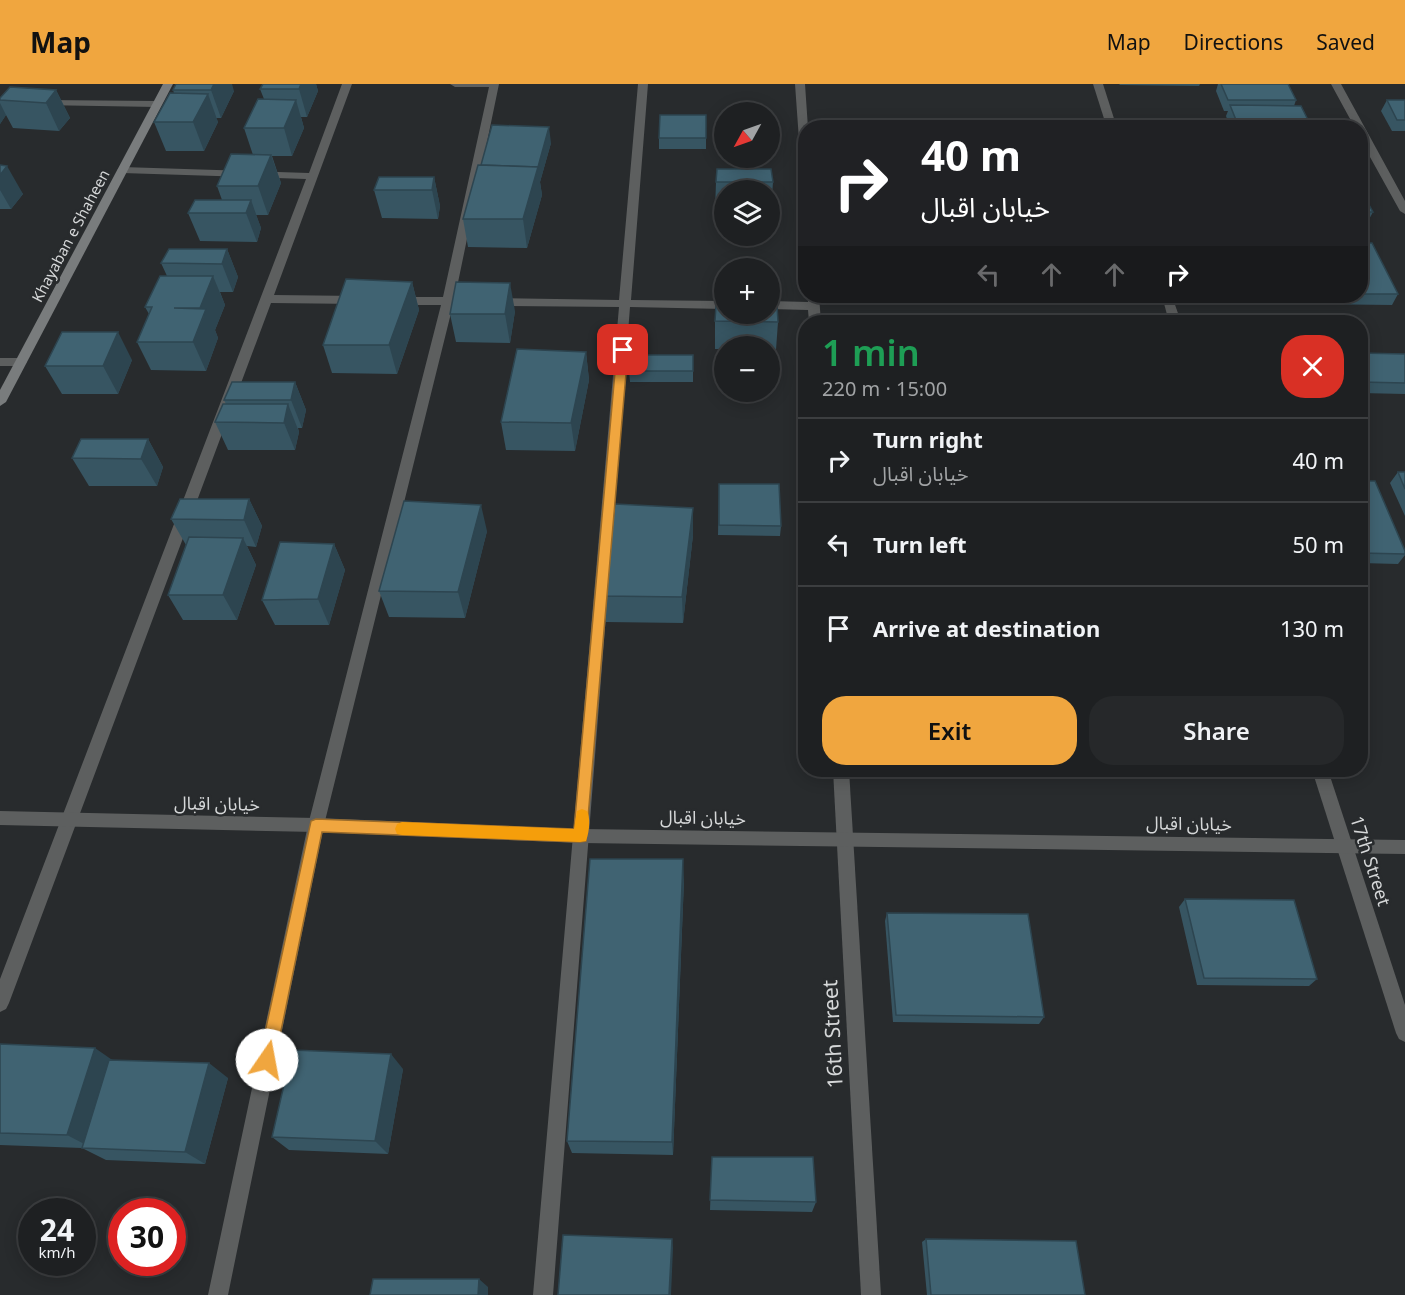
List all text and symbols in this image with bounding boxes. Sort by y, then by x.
text: Map [30,23,91,61]
text: Map [1107,28,1151,56]
text: Directions [1184,28,1283,56]
text: Saved [1316,28,1375,56]
north arrow [714,102,780,168]
map controls [714,102,780,402]
text: 40 m [921,126,1021,183]
icon: right [822,144,900,222]
street label: Khayaban e Shaheen [27,166,114,305]
button: layers [714,180,780,246]
text: خیابان اقبال [921,188,1050,225]
button: + [714,258,780,324]
icon: left [972,258,1005,291]
icon: ahead [1035,258,1068,291]
icon: ahead [1098,258,1131,291]
icon: right [1161,258,1194,291]
pin [597,324,648,375]
text: 1 min [822,328,920,377]
icon: arrive [606,333,639,366]
button: close [1281,335,1344,398]
button: − [714,336,780,402]
text: 220 m · 15:00 [822,375,947,402]
text: Turn right [873,424,983,454]
icon: right [822,444,855,477]
text: 40 m [1293,445,1344,475]
text: خیابان اقبال [873,460,968,487]
icon: left [822,528,855,561]
text: Turn left [873,529,967,559]
text: 50 m [1293,529,1344,559]
icon: arrive [822,612,855,645]
text: Arrive at destination [873,613,1100,643]
text: 130 m [1280,613,1344,643]
button: Exit [822,696,1077,765]
button: Share [1089,696,1344,765]
street label: خیابان اقبال [174,790,260,816]
street label: خیابان اقبال [660,804,746,830]
street label: خیابان اقبال [1146,810,1232,836]
street label: 17th Street [1345,813,1397,909]
street label: 16th Street [815,979,849,1089]
position arrow [235,1028,299,1092]
speed limit sign: 30 [108,1198,186,1276]
text: 24 [40,1209,74,1250]
text: km/h [39,1242,75,1262]

